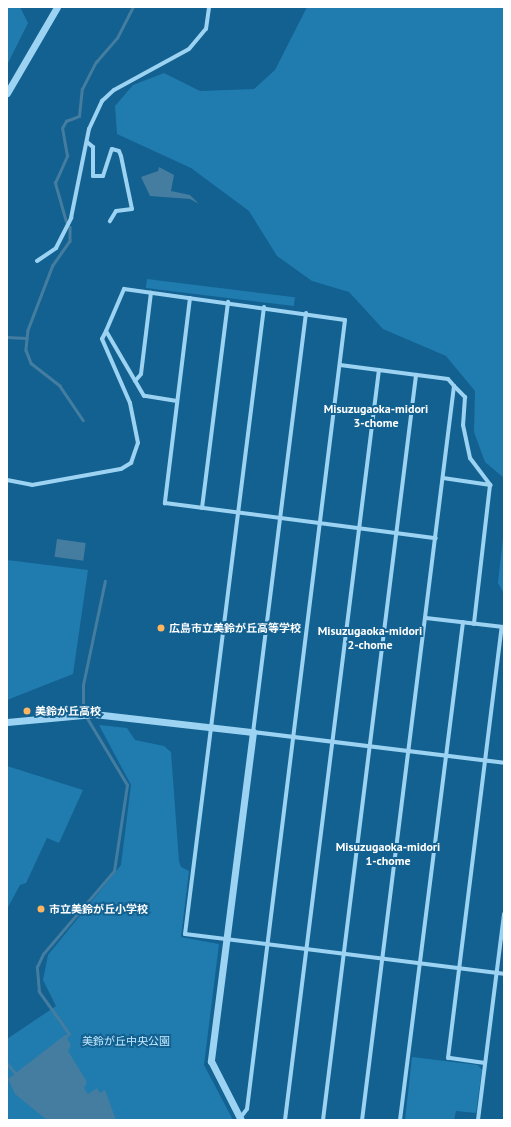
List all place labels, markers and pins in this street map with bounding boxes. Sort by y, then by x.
place label: 広島市立美鈴が丘高等学校 [169,621,301,635]
marker: 広島市立美鈴が丘高等学校 [156,623,166,633]
place label: 美鈴が丘高校 [35,704,101,718]
marker: 美鈴が丘高校 [22,706,32,716]
place label: 市立美鈴が丘小学校 [49,902,148,916]
marker: 市立美鈴が丘小学校 [36,904,46,914]

